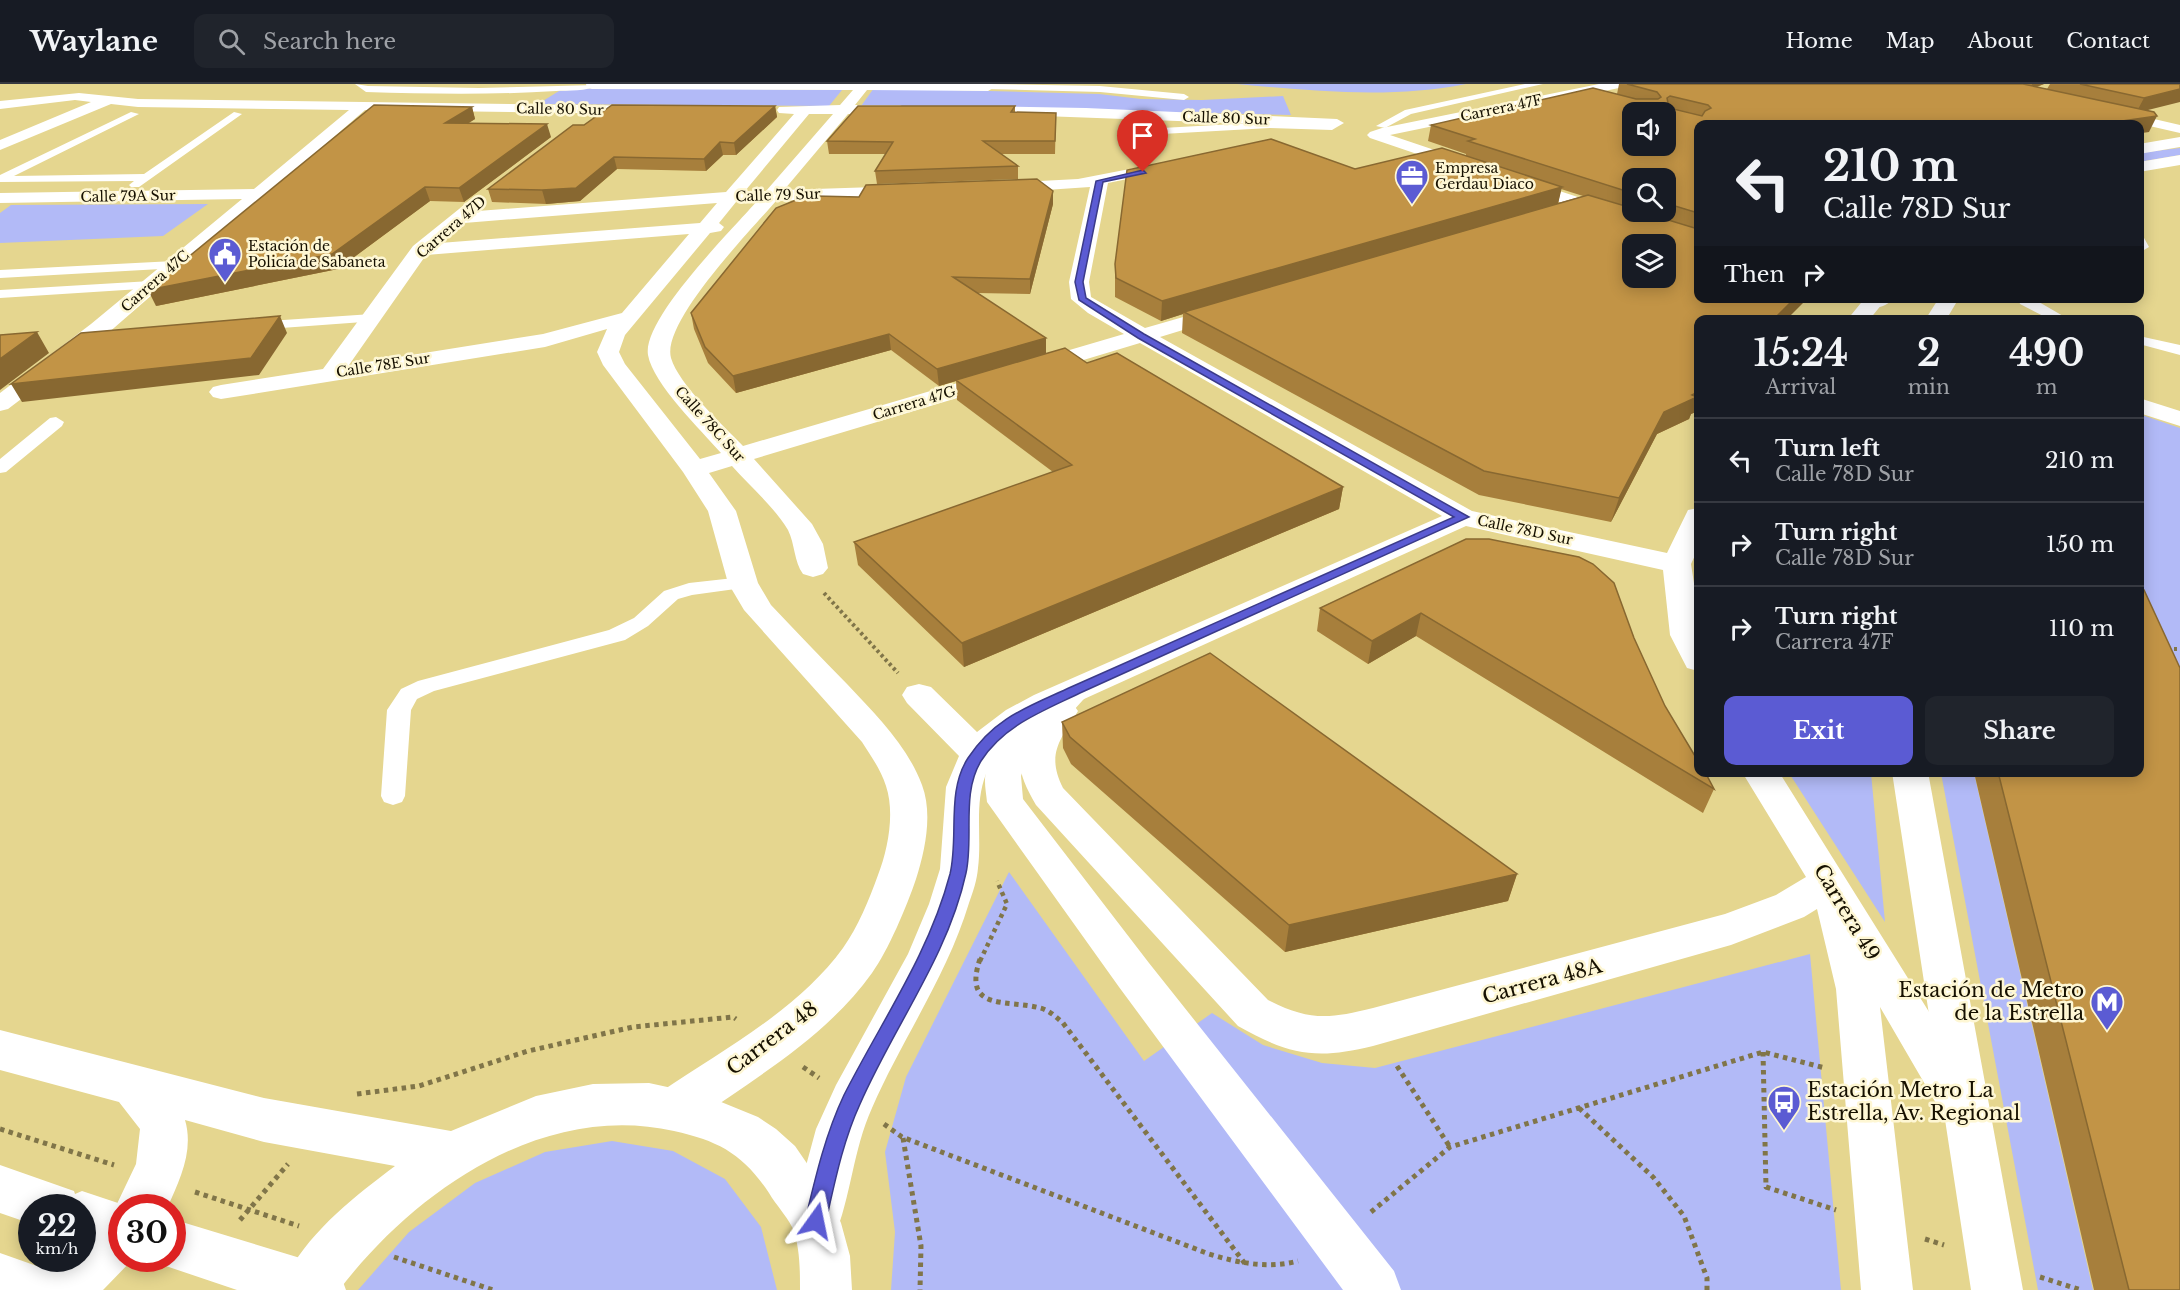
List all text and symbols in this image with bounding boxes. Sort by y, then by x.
search box [194,14,614,68]
text: Waylane [30,24,158,59]
icon: search [215,25,248,58]
text: Search here [263,28,396,55]
text: Home [1786,28,1853,54]
text: Map [1886,28,1934,54]
text: About [1967,28,2033,54]
text: Contact [2066,28,2150,54]
street label: Carrera 47F [1458,90,1544,125]
street label: Calle 80 Sur [516,99,604,119]
map controls [1622,102,1676,288]
button: sound [1622,102,1676,156]
street label: Calle 80 Sur [1182,107,1270,129]
pin [1117,110,1168,172]
icon: arrive [1126,119,1159,152]
text: 210 m [1823,140,1958,192]
icon: left [1724,144,1802,222]
office icon: Empresa Gerdau Diaco [1394,158,1430,205]
place label: Empresa Gerdau Diaco [1435,159,1534,193]
button: search [1622,168,1676,222]
street label: Calle 79 Sur [735,185,821,205]
street label: Calle 79A Sur [80,186,176,206]
street label: Carrera 47D [413,192,489,262]
text: Calle 78D Sur [1823,192,2010,225]
button: layers [1622,234,1676,288]
public building icon: Estación de Policía de Sabaneta [207,236,243,283]
place label: Estación de Policía de Sabaneta [248,237,386,271]
street label: Carrera 47C [117,246,193,316]
icon: right [1797,258,1830,291]
text: Then [1724,261,1785,288]
text: 15:24 [1753,331,1848,376]
text: 2 [1917,331,1940,376]
text: 490 [2009,331,2085,376]
street label: Calle 78E Sur [335,349,432,381]
text: Arrival [1765,375,1836,399]
text: min [1908,375,1950,399]
text: m [2036,375,2058,399]
street label: Calle 78C Sur [671,382,749,466]
street label: Carrera 47G [870,382,958,424]
text: Turn left [1775,435,1880,462]
icon: left [1724,444,1757,477]
text: 210 m [2045,447,2114,474]
text: Calle 78D Sur [1775,462,1914,486]
street label: Calle 78D Sur [1476,511,1575,549]
text: Turn right [1775,519,1897,546]
icon: right [1724,528,1757,561]
text: 150 m [2046,531,2114,558]
text: Calle 78D Sur [1775,546,1914,570]
text: Turn right [1775,603,1897,630]
icon: right [1724,612,1757,645]
text: 110 m [2049,615,2114,642]
text: Carrera 47F [1775,630,1894,654]
button: Exit [1724,696,1913,765]
button: Share [1925,696,2114,765]
street label: Carrera 49 [1809,859,1885,965]
street label: Carrera 48A [1480,953,1605,1008]
place label: Estación de Metro de la Estrella [1898,978,2085,1025]
metro station icon: Estación de Metro de la Estrella [2089,984,2125,1031]
street label: Carrera 48 [722,996,822,1080]
place label: Estación Metro La Estrella, Av. Regional [1807,1078,2020,1125]
bus stop icon: Estación Metro La Estrella, Av. Regional [1766,1084,1802,1131]
position arrow [784,1189,848,1253]
speed limit sign: 30 [108,1194,186,1272]
text: 22 [37,1207,77,1244]
text: km/h [36,1239,78,1258]

